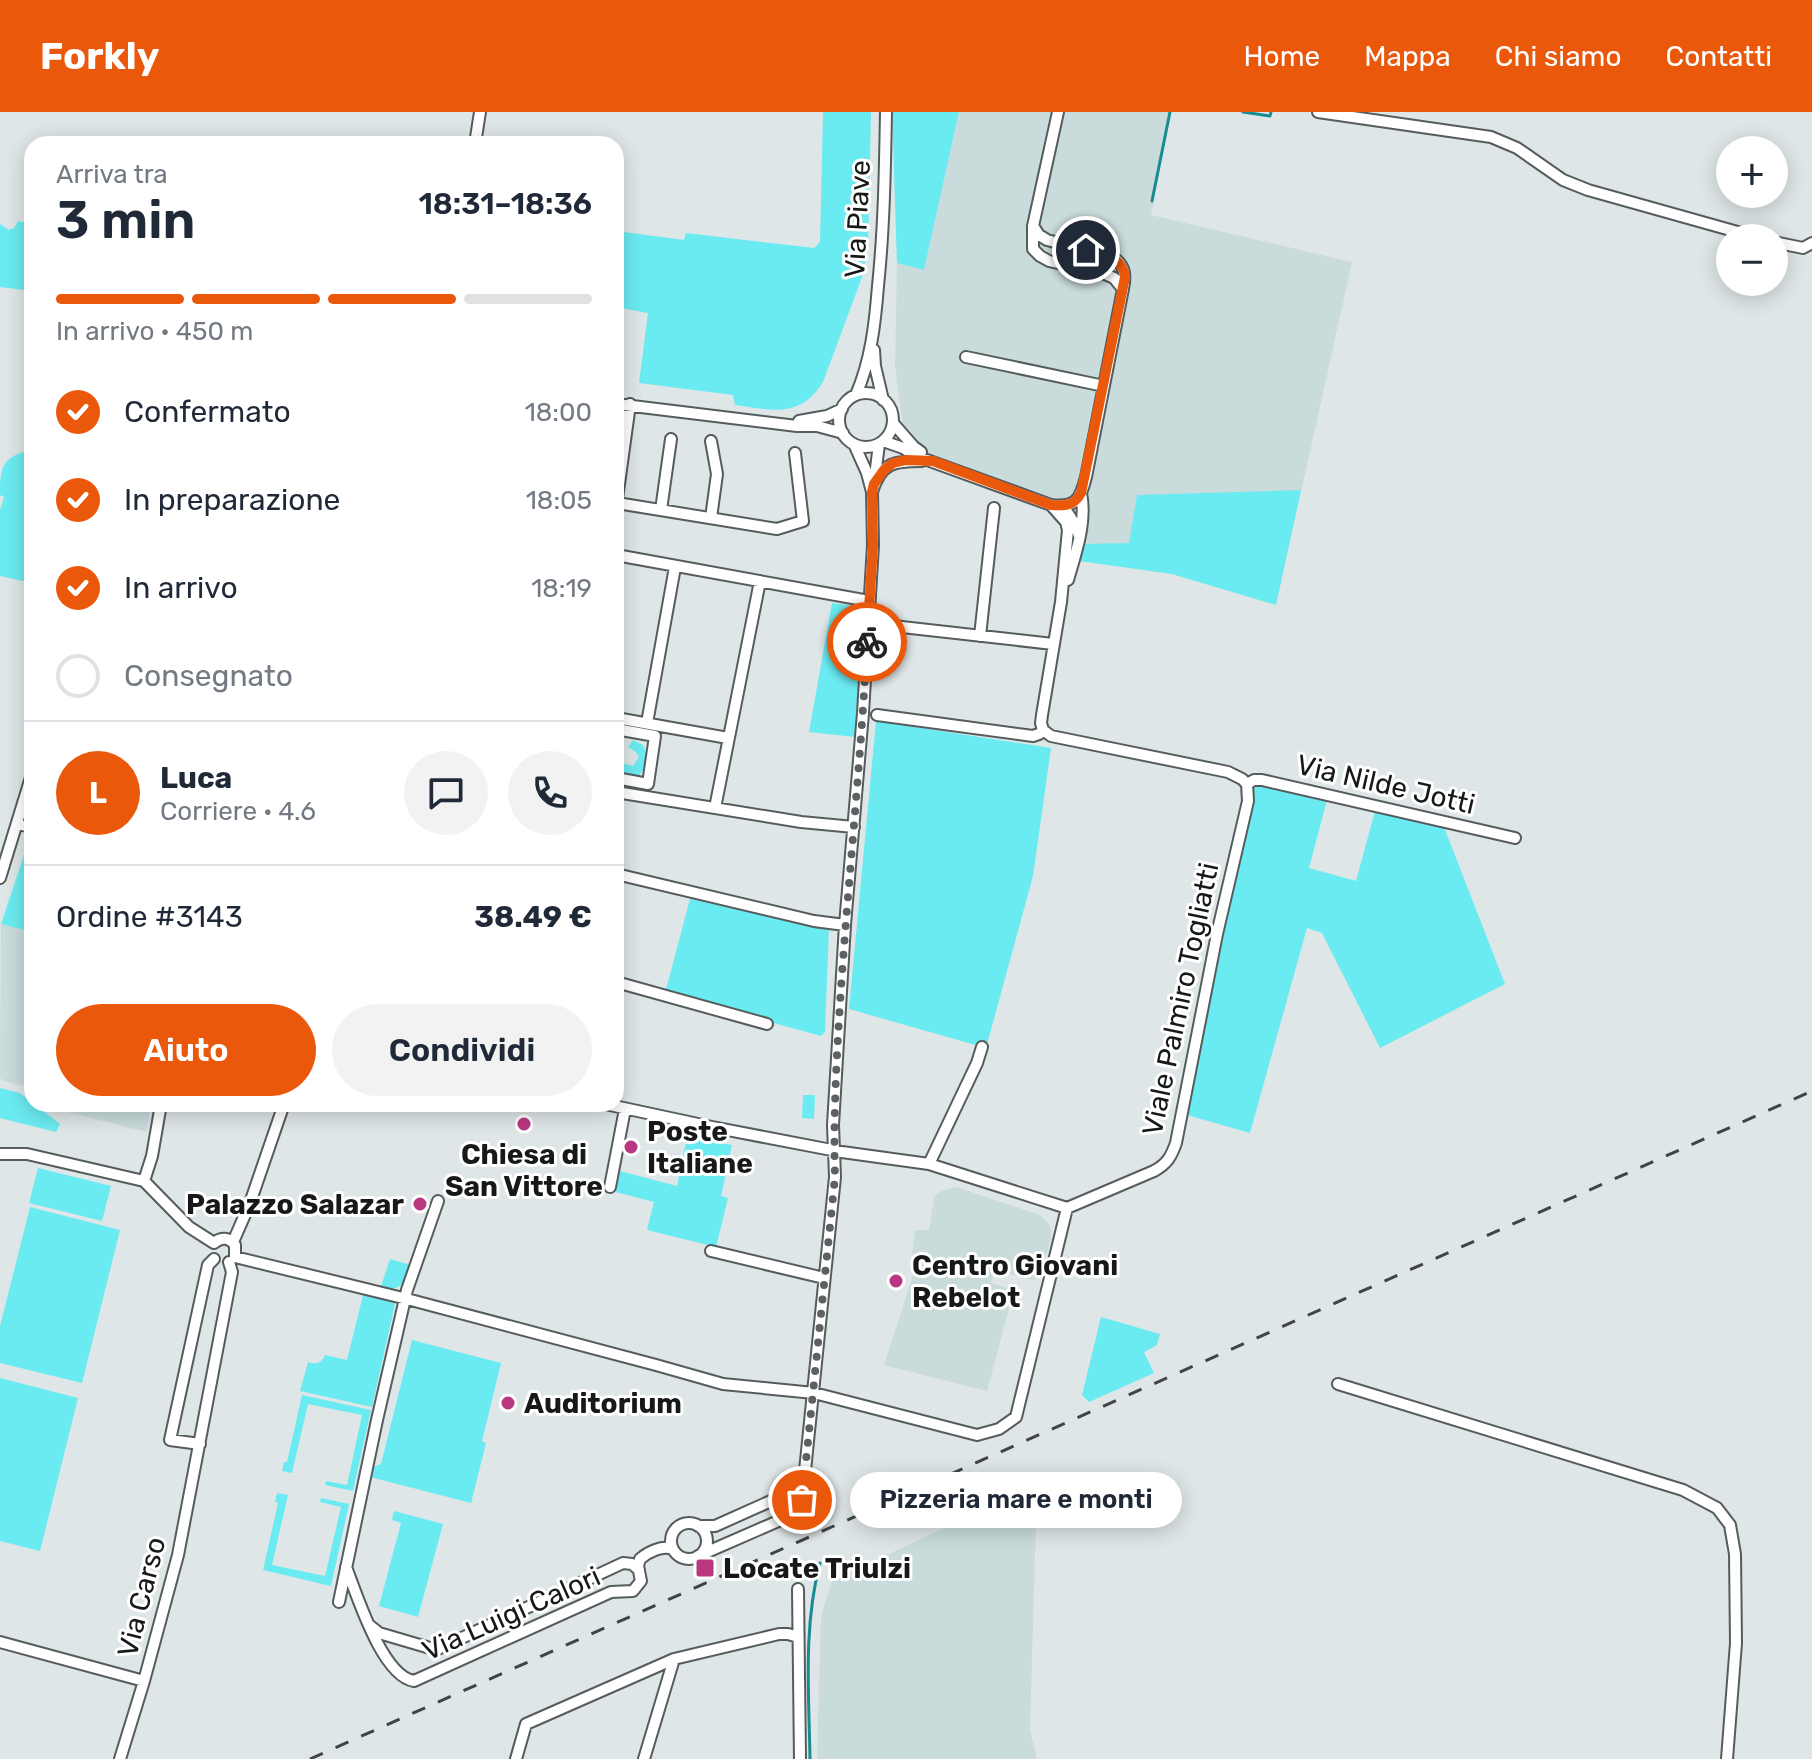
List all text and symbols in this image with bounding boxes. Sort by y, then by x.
text: Forkly [40,33,159,79]
text: Home [1244,40,1320,73]
text: Mappa [1364,40,1451,73]
text: Chi siamo [1495,40,1622,73]
text: Contatti [1666,40,1772,73]
map controls [1716,136,1788,296]
button: + [1716,136,1788,208]
text: Arriva tra [56,159,168,190]
street label: Via Piave [838,159,877,279]
text: 18:31–18:36 [418,186,592,222]
text: 3 min [56,189,195,251]
pin [1052,216,1120,284]
button: − [1716,224,1788,296]
icon: home [1064,228,1108,272]
text: In arrivo · 450 m [56,316,253,347]
icon: check [56,390,100,434]
text: Confermato [124,394,291,430]
text: 18:00 [525,397,592,428]
icon: check [56,478,100,522]
text: In preparazione [124,482,340,518]
text: 18:05 [526,485,592,516]
icon: check [56,566,100,610]
text: In arrivo [124,570,238,606]
text: 18:19 [531,573,592,604]
courier [827,602,907,682]
icon: bike [845,620,889,664]
text: Consegnato [124,658,293,694]
street label: Via Nilde Jotti [1294,748,1478,821]
button: chat [404,751,488,835]
button: phone [508,751,592,835]
text: Luca [160,760,232,796]
text: L [89,775,107,811]
text: Corriere · 4.6 [160,796,316,827]
street label: Viale Palmiro Togliatti [1135,860,1226,1138]
text: Ordine #3143 [56,899,243,935]
text: 38.49 € [474,899,592,935]
button: Aiuto [56,1004,316,1096]
button: Condividi [332,1004,592,1096]
marker: Chiesa di San Vittore [515,1115,533,1133]
place label: Poste Italiane [647,1115,753,1180]
place label: Chiesa di San Vittore [445,1138,603,1203]
marker: Poste Italiane [622,1138,640,1156]
place label: Palazzo Salazar [186,1188,404,1221]
marker: Palazzo Salazar [411,1195,429,1213]
place label: Centro Giovani Rebelot [912,1249,1118,1314]
marker: Centro Giovani Rebelot [887,1272,905,1290]
place label: Auditorium [524,1387,682,1420]
marker: Auditorium [499,1394,517,1412]
pin [768,1466,836,1534]
callout: Pizzeria mare e monti [850,1472,1182,1528]
icon: bag [780,1478,824,1522]
text: Pizzeria mare e monti [879,1484,1153,1515]
street label: Via Carso [111,1534,172,1661]
place label: Locate Triulzi [723,1552,911,1585]
marker: Locate Triulzi [694,1557,716,1579]
street label: Via Luigi Calori [417,1560,605,1667]

